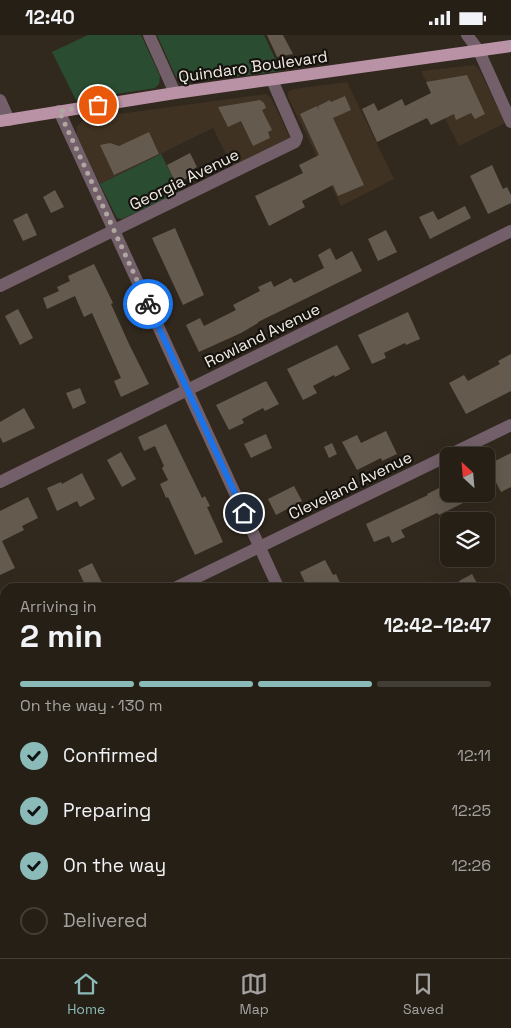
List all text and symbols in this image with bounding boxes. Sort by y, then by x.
text: 12:40 [25,5,75,30]
street label: Quindaro Boulevard [177,46,329,87]
pin [77,84,119,126]
icon: bag [84,91,112,119]
street label: Georgia Avenue [126,144,243,215]
courier [123,279,173,329]
icon: bike [134,290,162,318]
street label: Rowland Avenue [201,298,324,373]
street label: Cleveland Avenue [285,446,415,524]
north arrow [440,447,495,503]
map controls [440,447,495,567]
pin [223,492,265,534]
icon: home [230,499,258,527]
button: layers [440,512,495,567]
text: Arriving in [20,596,97,617]
text: 12:42–12:47 [384,613,491,638]
text: 2 min [20,616,103,656]
text: On the way · 130 m [20,695,163,716]
icon: check [20,742,48,770]
text: Confirmed [63,743,158,768]
text: 12:11 [457,745,491,766]
icon: check [20,797,48,825]
text: Preparing [63,798,151,823]
text: 12:25 [451,800,491,821]
icon: check [20,852,48,880]
text: On the way [63,853,166,878]
text: 12:26 [451,855,491,876]
text: Delivered [63,908,148,933]
tab: Home [67,970,105,1018]
tab: Map [240,970,269,1018]
tab: Saved [403,970,444,1018]

